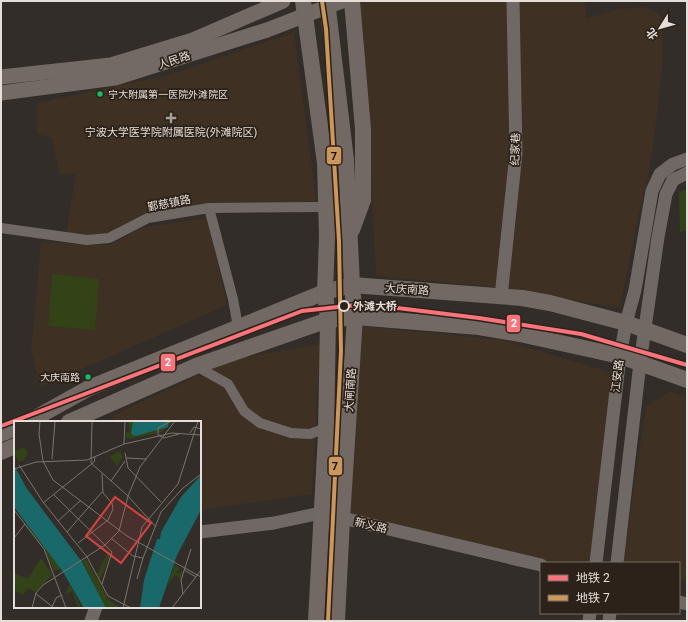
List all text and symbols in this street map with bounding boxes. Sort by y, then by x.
north arrow [640,8,680,48]
text: 北 [644,25,661,42]
street label: 人民路 [156,49,192,72]
marker: 宁大附属第一医院外滩院区 [95,89,105,99]
place label: 宁大附属第一医院外滩院区 [108,89,228,100]
marker: 宁波大学医学院附属医院(外滩院区) [165,112,177,124]
place label: 宁波大学医学院附属医院(外滩院区) [85,126,257,139]
street label: 纪家巷 [508,132,523,166]
line badge: 7 [326,146,342,165]
text: 7 [331,150,337,163]
street label: 鄞慈镇路 [146,193,192,214]
street label: 大庆南路 [385,281,429,298]
marker: 外滩大桥 [338,300,350,312]
place label: 外滩大桥 [353,300,397,313]
line badge: 2 [506,314,521,333]
text: 2 [511,317,517,330]
line badge: 2 [160,353,176,372]
text: 2 [165,356,171,369]
street label: 江安路 [609,359,626,393]
street label: 大闸南路 [342,368,359,412]
place label: 大庆南路 [40,372,80,383]
marker: 大庆南路 [83,372,93,382]
inset map [14,421,201,608]
line badge: 7 [328,456,343,476]
text: 7 [332,460,338,473]
street label: 新义路 [353,515,388,536]
legend [540,562,680,614]
text: 地铁 2 [576,571,610,585]
text: 地铁 7 [576,591,610,605]

